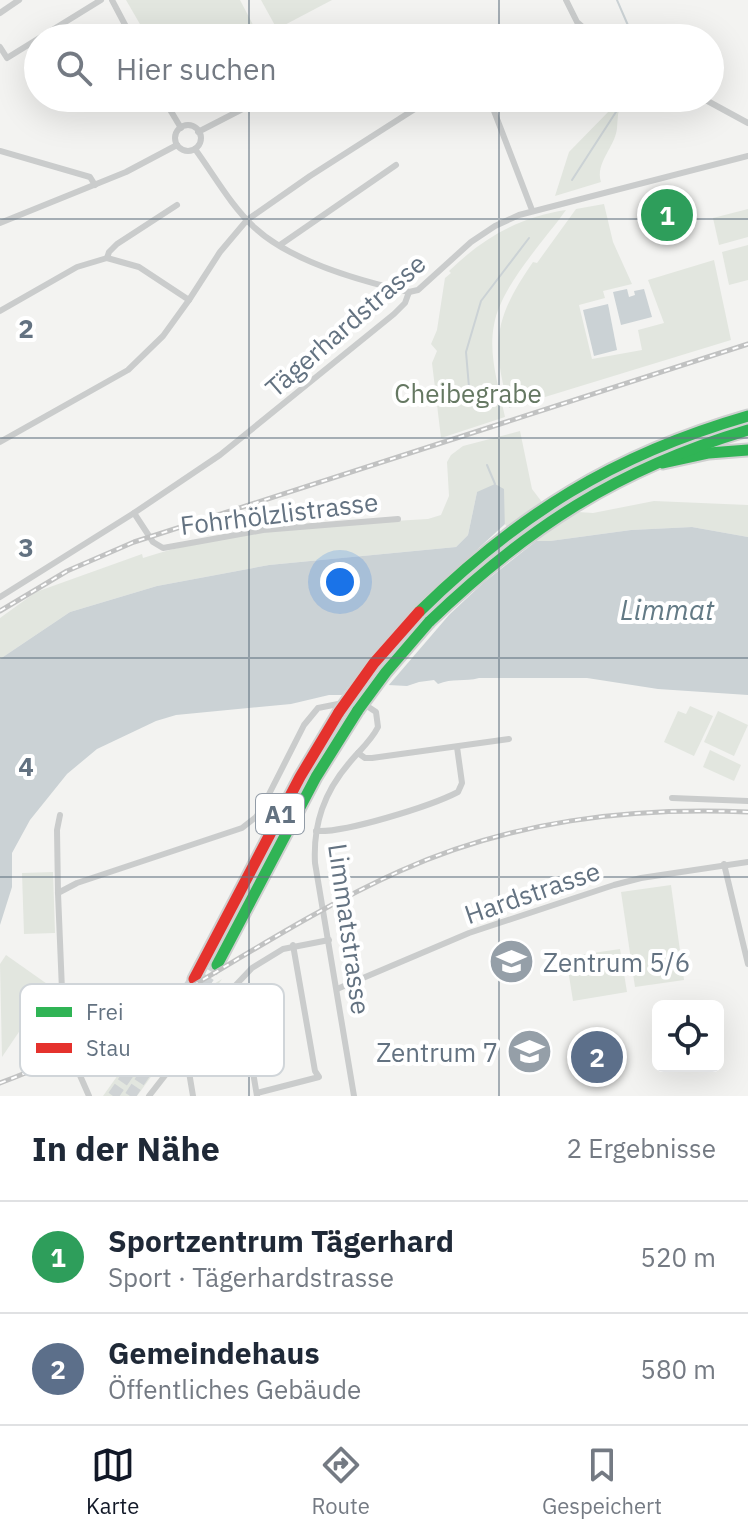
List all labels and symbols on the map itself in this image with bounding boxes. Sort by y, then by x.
pin: 1 [641,185,693,245]
street label: Tägerhardstrasse [258,246,432,404]
text: 2 [18,311,34,345]
park label: Cheibegrabe [394,376,542,410]
street label: Fohrhölzlistrasse [178,484,380,542]
text: 3 [18,530,34,564]
your location [320,562,360,602]
water label: Limmat [620,591,715,628]
text: 4 [18,749,34,783]
road number: A1 [256,794,304,834]
street label: Limmatstrasse [321,841,379,1017]
street label: Hardstrasse [460,853,604,931]
school or university icon: Zentrum 5/6 [488,938,536,986]
place label: Zentrum 5/6 [543,945,690,979]
legend [20,984,284,1076]
text: Frei [86,997,123,1026]
pin: 2 [571,1027,623,1087]
school or university icon: Zentrum 7 [505,1028,553,1076]
text: Stau [86,1033,131,1062]
place label: Zentrum 7 [376,1035,498,1069]

